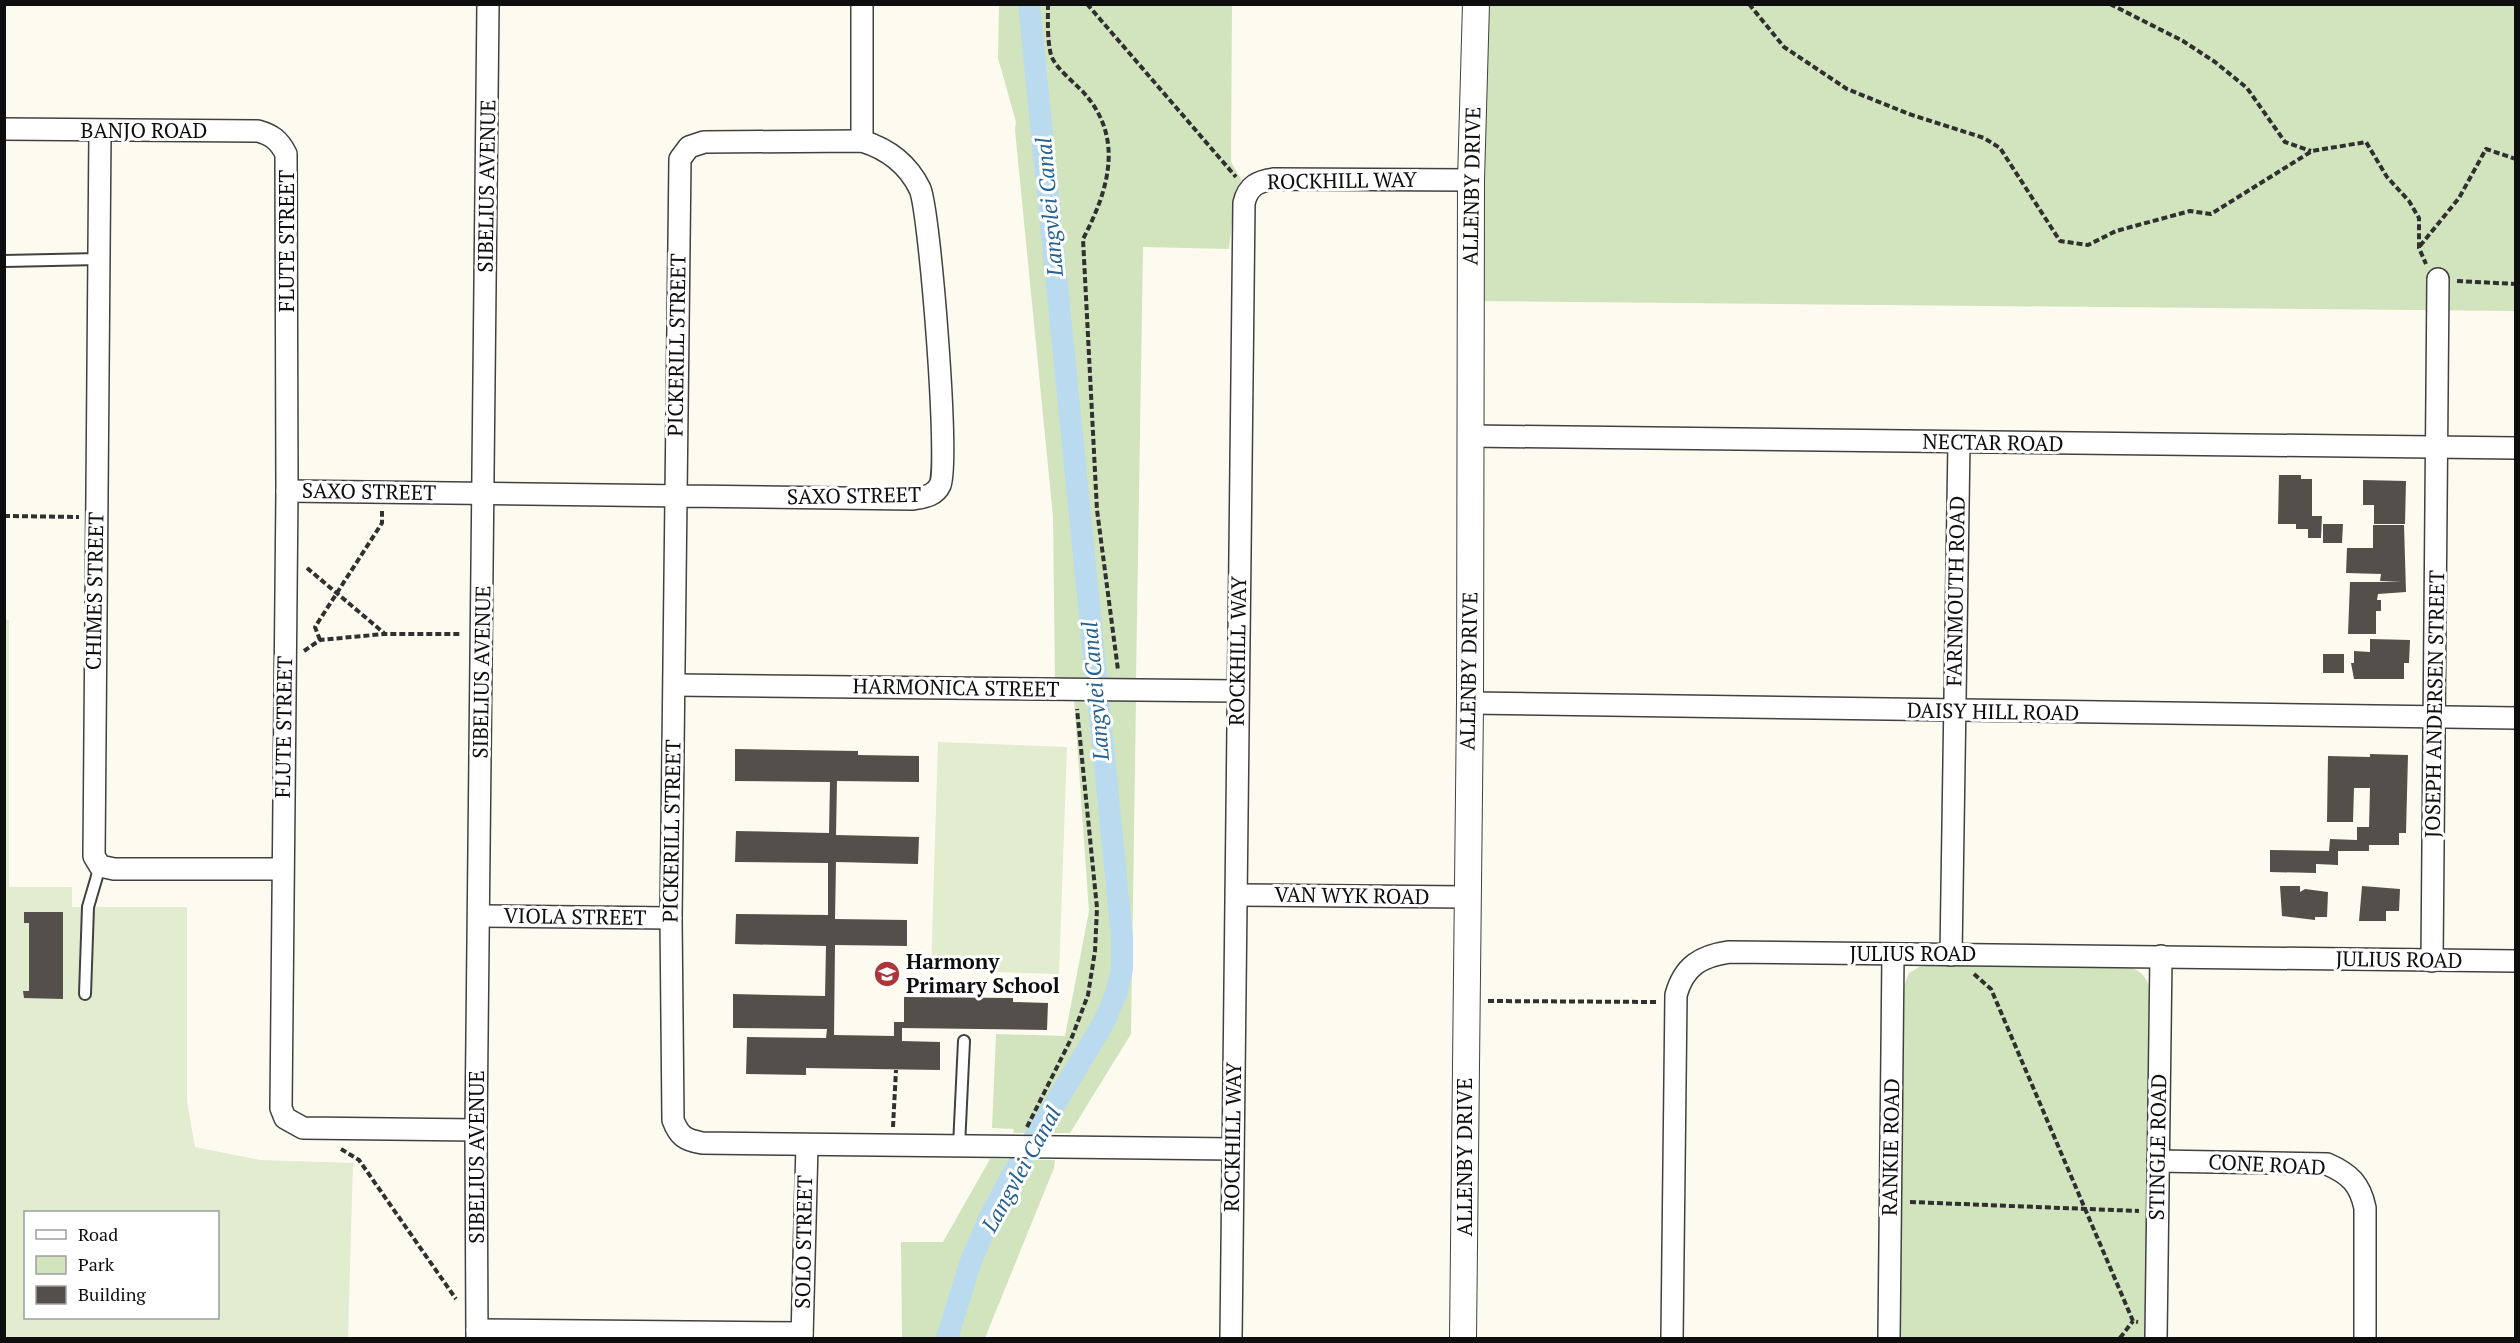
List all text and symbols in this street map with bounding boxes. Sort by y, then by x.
street label: SIBELIUS AVENUE [470,99,502,273]
street label: ALLENBY DRIVE [1456,106,1486,266]
street label: BANJO ROAD [81,116,207,144]
water label: Langvlei Canal [1028,136,1069,279]
street label: ROCKHILL WAY [1267,165,1418,195]
street label: FLUTE STREET [272,170,300,312]
street label: PICKERILL STREET [660,253,692,437]
street label: NECTAR ROAD [1922,427,2064,457]
street label: SAXO STREET [302,476,436,506]
street label: SAXO STREET [787,480,921,510]
street label: FARNMOUTH ROAD [1939,495,1971,686]
street label: CHIMES STREET [79,512,109,670]
street label: JOSEPH ANDERSEN STREET [2418,570,2450,838]
street label: ROCKHILL WAY [1222,575,1252,726]
street label: SIBELIUS AVENUE [465,585,497,759]
street label: ALLENBY DRIVE [1453,591,1483,751]
water label: Langvlei Canal [1074,620,1115,763]
street label: FLUTE STREET [268,656,298,798]
street label: HARMONICA STREET [852,671,1060,703]
street label: DAISY HILL ROAD [1907,695,2080,727]
street label: PICKERILL STREET [655,739,687,923]
street label: VAN WYK ROAD [1274,880,1430,910]
street label: VIOLA STREET [503,901,647,931]
street label: JULIUS ROAD [1849,939,1977,967]
street label: JULIUS ROAD [2335,944,2463,974]
place label: Harmony Primary School [906,947,1060,999]
school or university icon: Harmony Primary School [872,959,902,989]
street label: ROCKHILL WAY [1217,1061,1247,1212]
street label: SIBELIUS AVENUE [462,1070,490,1244]
street label: STINGLE ROAD [2142,1073,2172,1221]
street label: ALLENBY DRIVE [1450,1078,1478,1236]
street label: RANKIE ROAD [1875,1078,1905,1216]
water label: Langvlei Canal [974,1101,1067,1238]
street label: CONE ROAD [2208,1147,2327,1181]
street label: SOLO STREET [788,1175,818,1309]
legend [24,1211,219,1319]
text: Road [78,1222,118,1246]
text: Park [78,1252,115,1276]
text: Building [78,1282,146,1306]

